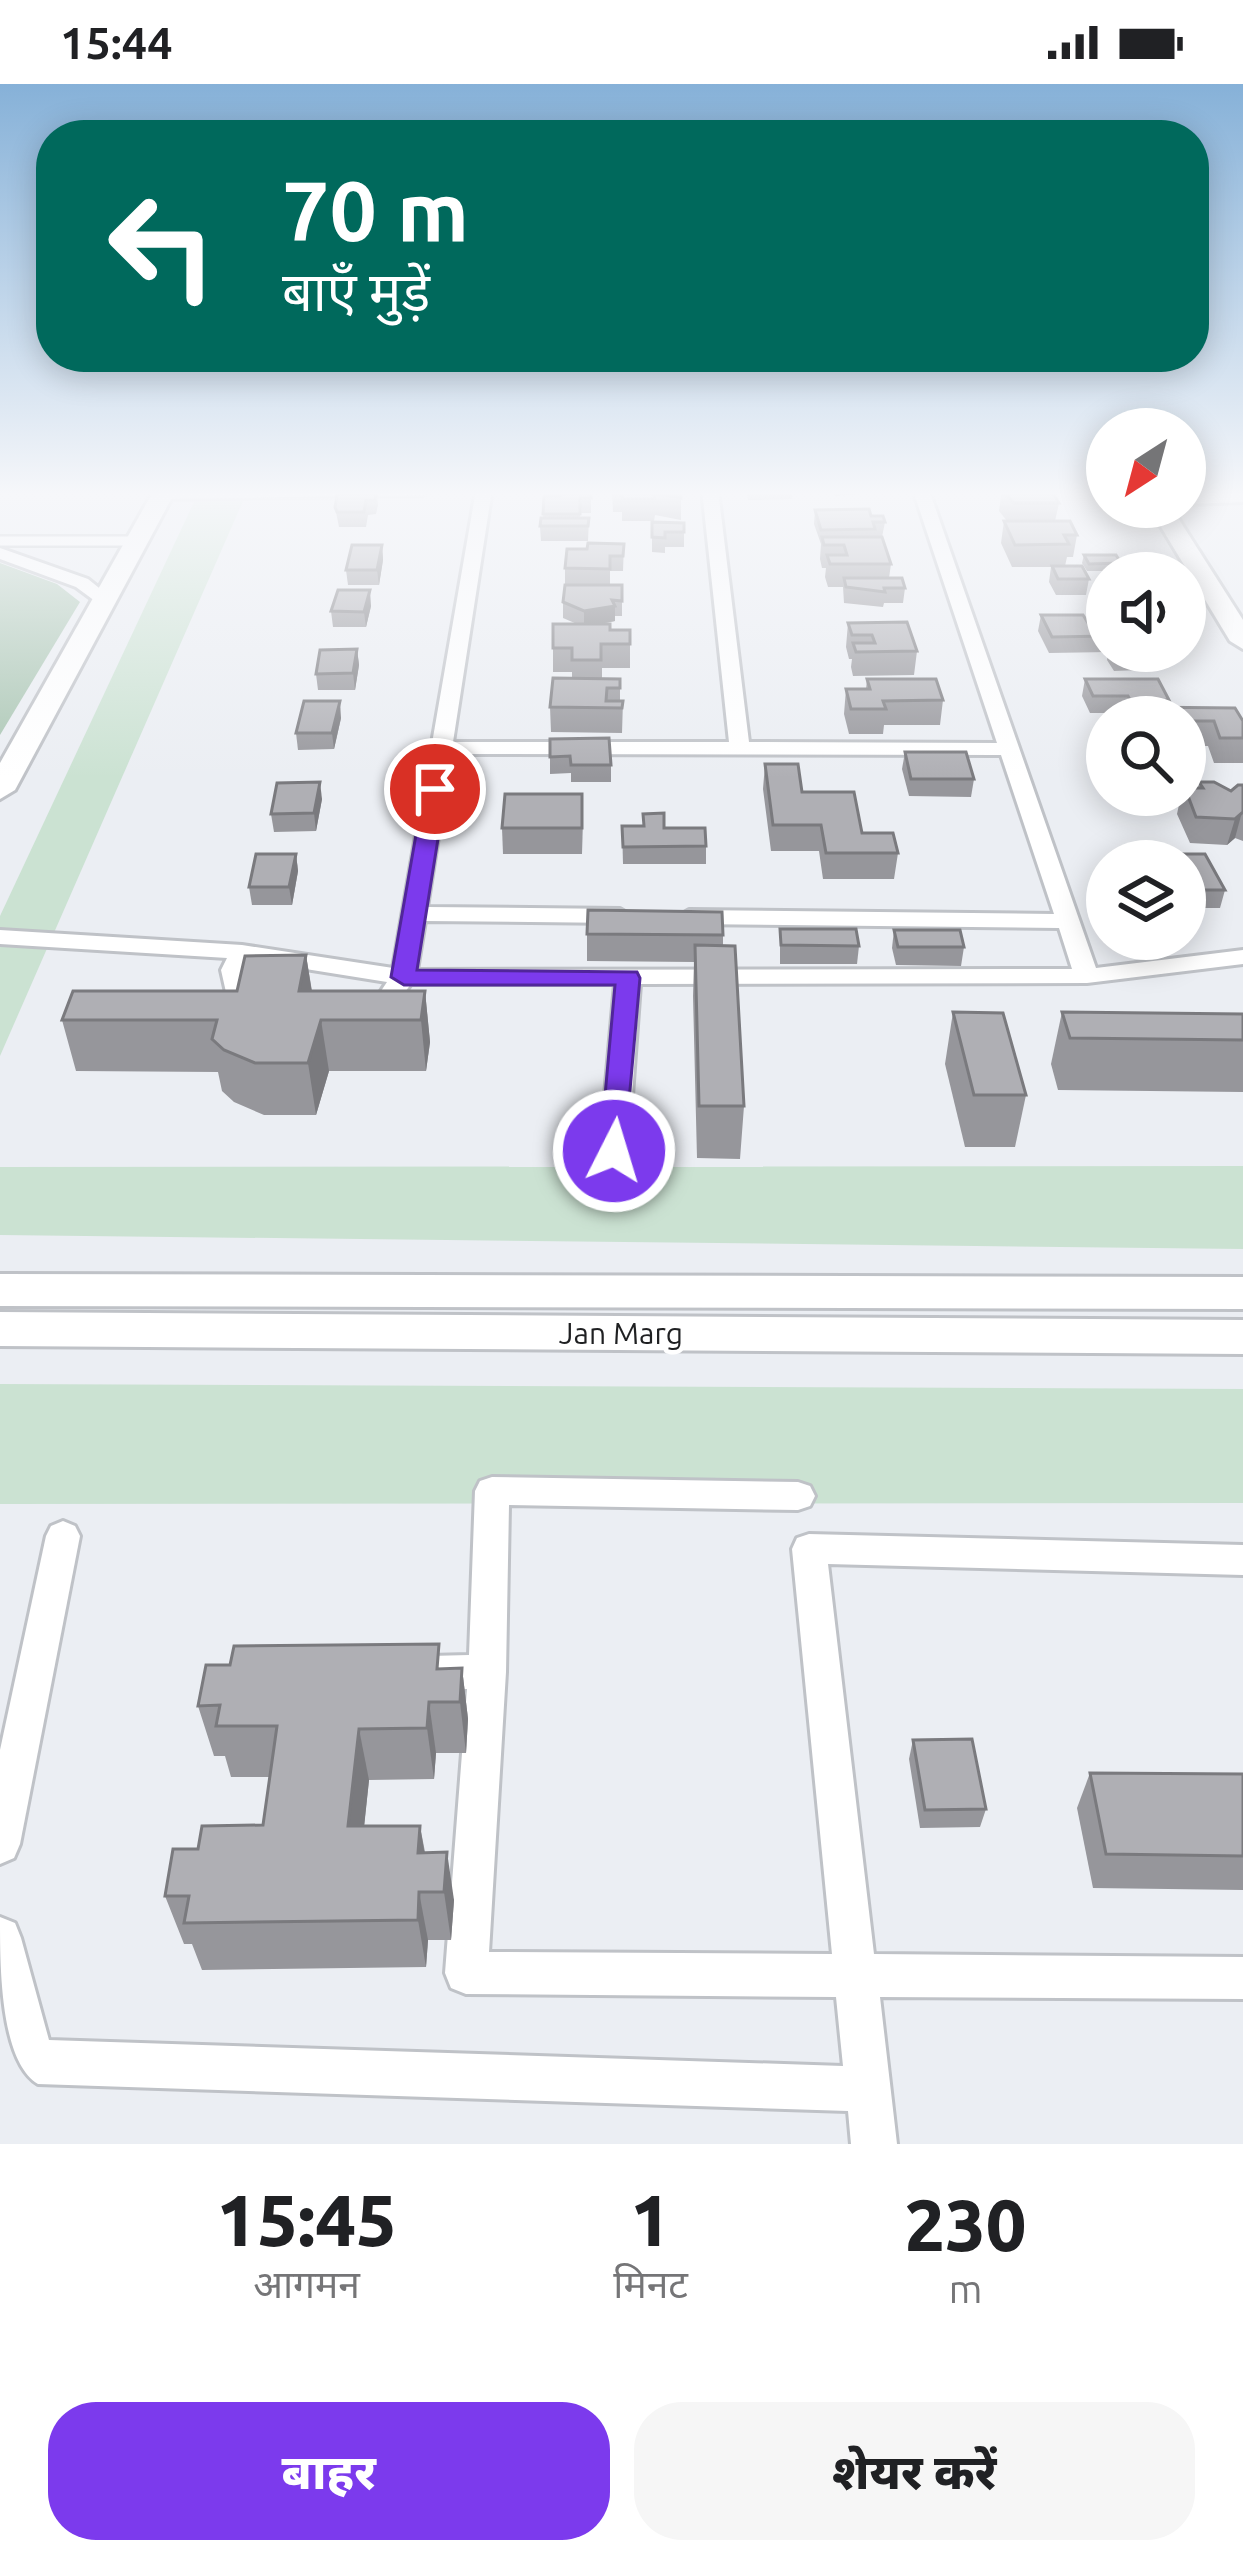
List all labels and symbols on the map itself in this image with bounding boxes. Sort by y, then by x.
north arrow [1086,408,1206,528]
pin [384,738,486,840]
position arrow [551,1088,677,1214]
street label: Jan Marg [559,1316,683,1350]

